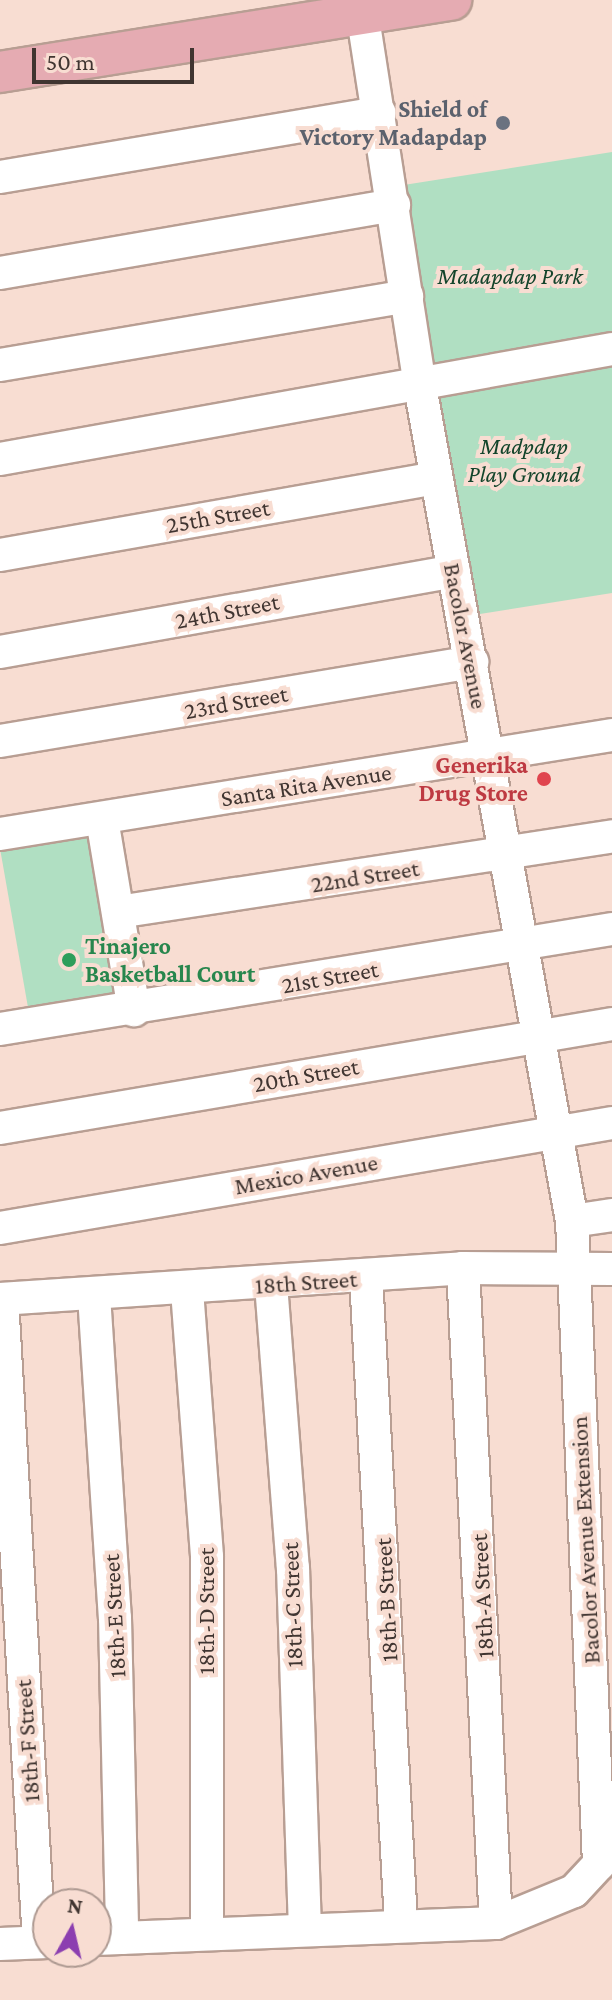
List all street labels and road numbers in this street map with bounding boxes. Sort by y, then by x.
street label: 25th Street [164,493,272,539]
street label: Bacolor Avenue [438,561,494,711]
street label: 24th Street [173,587,281,635]
street label: 23rd Street [182,679,290,725]
street label: Santa Rita Avenue [219,757,393,813]
street label: 22nd Street [309,853,421,899]
street label: 21st Street [279,954,381,1000]
street label: 20th Street [251,1052,361,1098]
street label: Mexico Avenue [232,1147,380,1201]
street label: 18th Street [254,1264,358,1300]
street label: Bacolor Avenue Extension [564,1416,606,1664]
street label: 18th-A Street [464,1533,500,1659]
street label: 18th-B Street [368,1537,404,1663]
street label: 18th-C Street [275,1542,309,1668]
street label: 18th-D Street [192,1547,220,1675]
street label: 18th-E Street [96,1553,132,1679]
street label: 18th-F Street [8,1679,46,1803]

